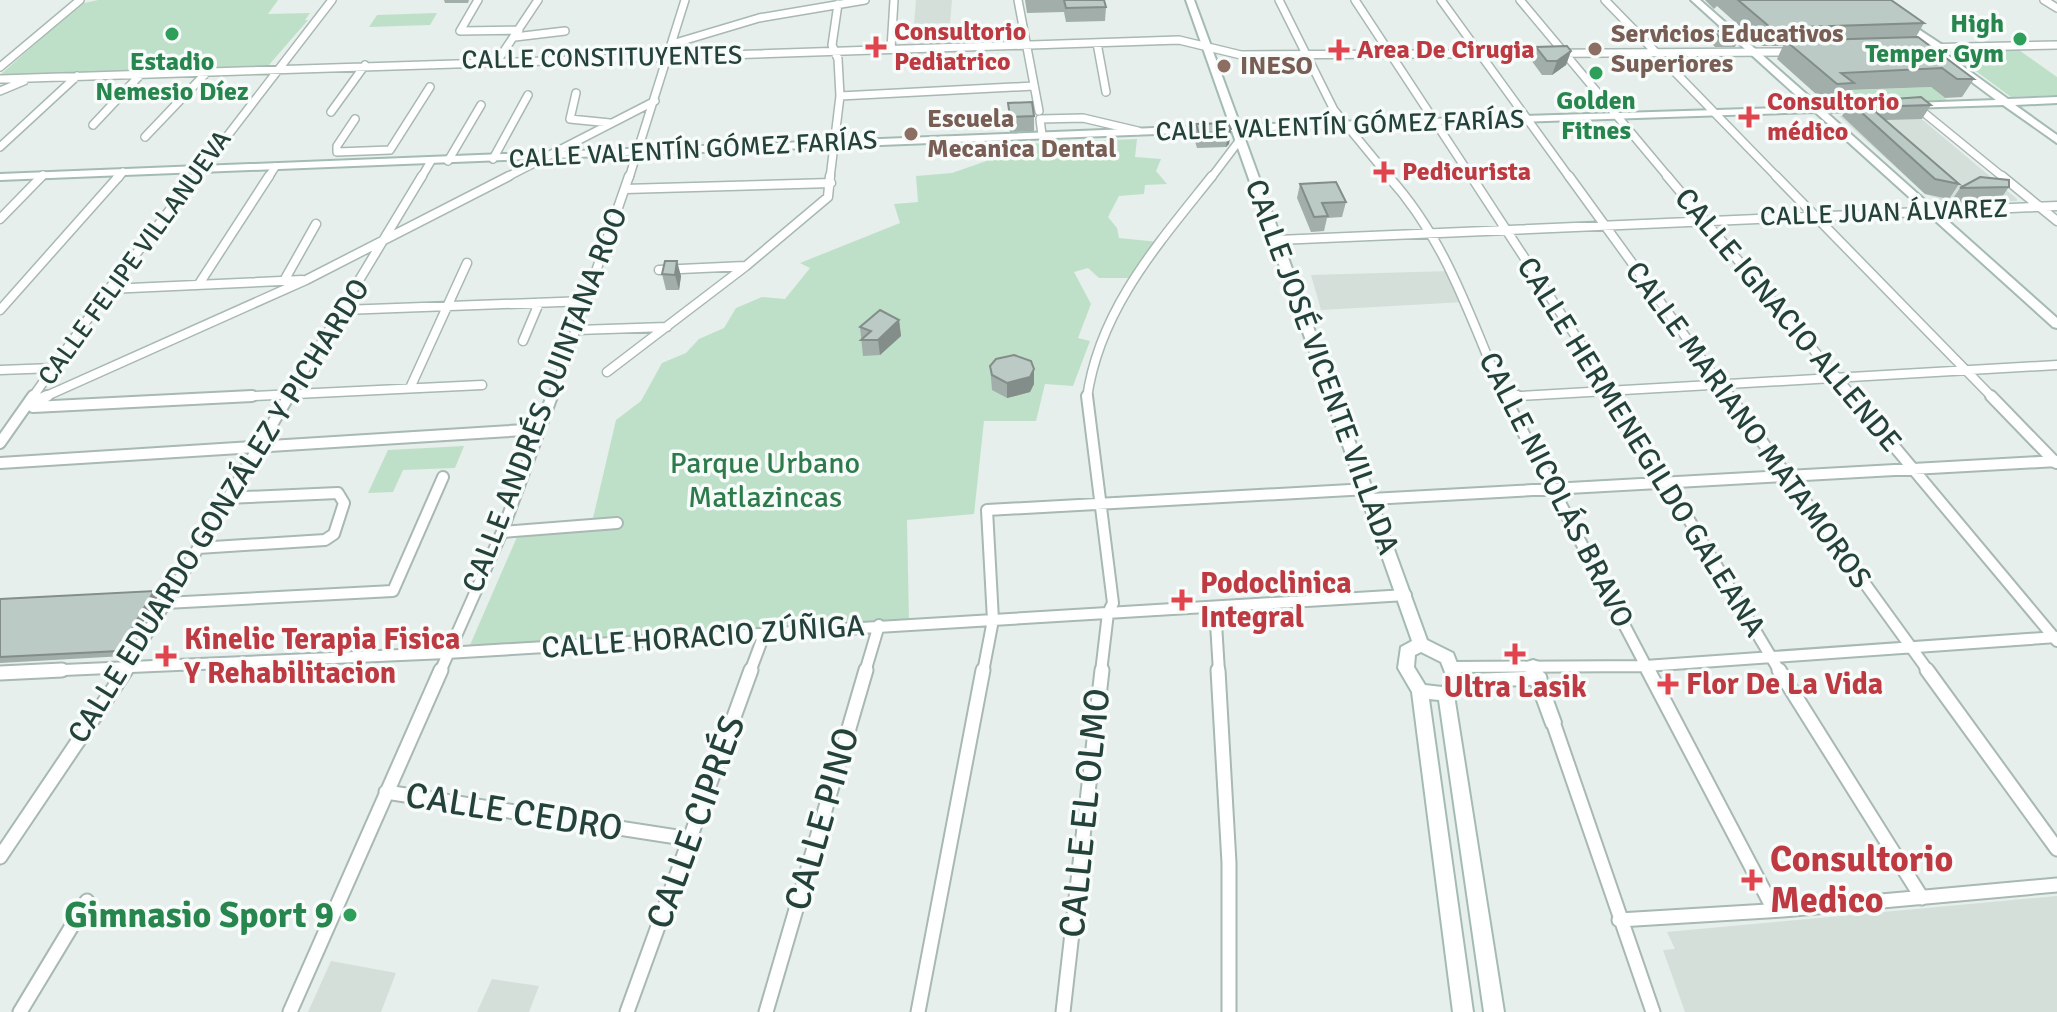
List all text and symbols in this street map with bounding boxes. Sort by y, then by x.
place label: High Temper Gym [1865,8,2004,70]
place label: Consultorio Pediatrico [894,16,1026,78]
place label: Servicios Educativos Superiores [1611,18,1844,80]
marker: Estadio Nemesio Díez [163,25,181,43]
marker: High Temper Gym [2011,30,2029,48]
place label: Area De Cirugia [1357,34,1535,66]
marker: Consultorio Pediatrico [865,36,887,58]
marker: Area De Cirugia [1328,39,1350,61]
street label: CALLE CONSTITUYENTES [461,40,743,76]
marker: Servicios Educativos Superiores [1586,40,1604,58]
place label: Estadio Nemesio Díez [95,46,249,108]
place label: INESO [1240,50,1313,82]
marker: INESO [1215,57,1233,75]
marker: Golden Fitnes [1587,64,1605,82]
place label: Golden Fitnes [1556,85,1636,147]
place label: Consultorio médico [1767,86,1899,148]
place label: Escuela Mecanica Dental [927,103,1116,165]
street label: CALLE VALENTÍN GÓMEZ FARÍAS [1155,104,1525,148]
marker: Consultorio médico [1738,106,1760,128]
street label: CALLE FELIPE VILLANUEVA [32,124,238,392]
street label: CALLE VALENTÍN GÓMEZ FARÍAS [508,124,878,176]
marker: Escuela Mecanica Dental [902,125,920,143]
place label: Pedicurista [1402,156,1531,188]
marker: Pedicurista [1373,161,1395,183]
street label: CALLE JOSÉ VICENTE VILLADA [1237,174,1407,560]
street label: CALLE IGNACIO ALLENDE [1667,180,1909,460]
street label: CALLE JUAN ÁLVAREZ [1759,193,2009,233]
street label: CALLE ANDRÉS QUINTANA ROO [454,202,636,598]
street label: CALLE HERMENEGILDO GALEANA [1509,250,1773,644]
street label: CALLE MARIANO MATAMOROS [1617,254,1879,596]
street label: CALLE EDUARDO GONZÁLEZ Y PICHARDO [60,272,378,750]
street label: CALLE NICOLÁS BRAVO [1470,346,1642,634]
park label: Parque Urbano Matlazincas [670,445,860,516]
place label: Podoclinica Integral [1200,565,1352,636]
marker: Podoclinica Integral [1171,589,1193,611]
street label: CALLE HORACIO ZÚÑIGA [540,607,866,667]
place label: Kinelic Terapia Fisica Y Rehabilitacion [183,621,460,692]
marker: Ultra Lasik [1504,643,1526,665]
marker: Kinelic Terapia Fisica Y Rehabilitacion [155,645,177,667]
place label: Flor De La Vida [1686,666,1883,703]
place label: Ultra Lasik [1443,669,1587,706]
marker: Flor De La Vida [1657,673,1679,695]
street label: CALLE EL OLMO [1050,686,1120,940]
street label: CALLE CIPRÉS [637,709,755,935]
street label: CALLE PINO [774,722,870,916]
street label: CALLE CEDRO [402,773,626,851]
place label: Consultorio Medico [1770,837,1953,923]
marker: Consultorio Medico [1741,869,1763,891]
place label: Gimnasio Sport 9 [64,893,334,938]
marker: Gimnasio Sport 9 [341,906,359,924]

